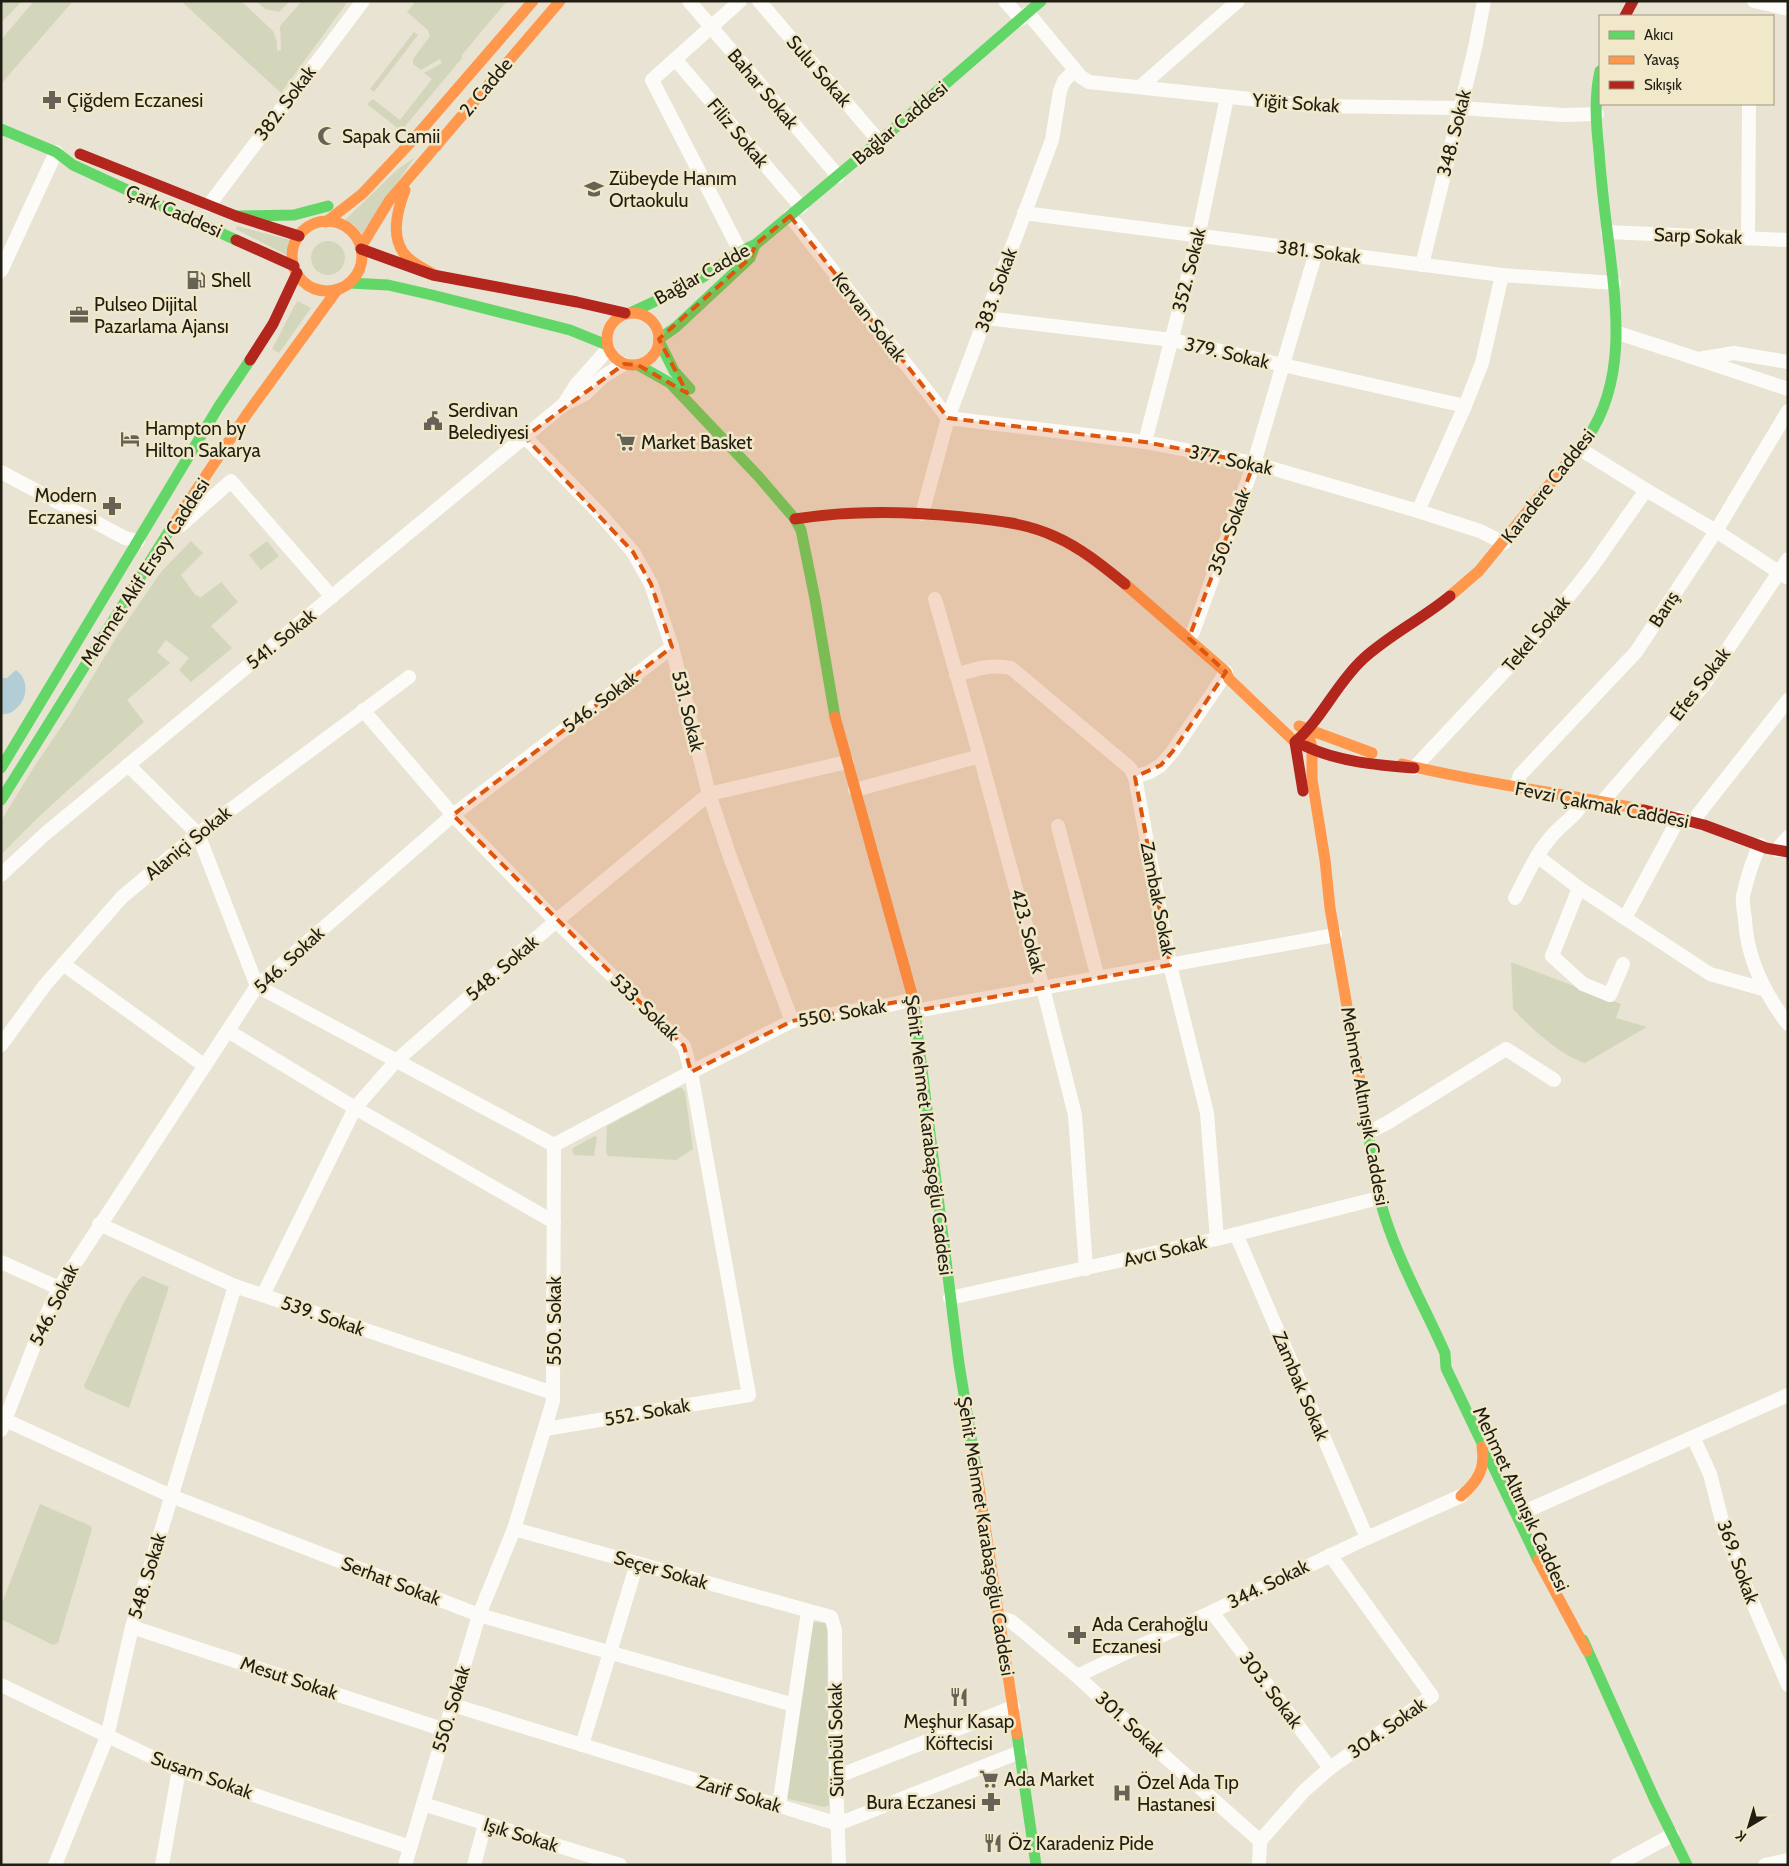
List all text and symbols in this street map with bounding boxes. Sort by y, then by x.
legend [1599,15,1774,105]
text: Akıcı [1644,26,1673,44]
street label: Sulu Sokak [782,31,857,112]
street label: Bahar Sokak [723,44,804,134]
text: Yavaş [1643,51,1679,69]
street label: 2. Cadde [455,53,517,121]
street label: 382. Sokak [249,61,321,145]
street label: Bağlar Caddesi [848,76,952,170]
text: Sıkışık [1644,76,1682,94]
street label: 348. Sokak [1432,87,1476,179]
street label: Yiğit Sokak [1251,88,1341,118]
pharmacy icon: Çiğdem Eczanesi [41,89,63,111]
place label: Çiğdem Eczanesi [67,89,203,112]
street label: Filiz Sokak [702,94,774,173]
mosque icon: Sapak Camii [316,125,338,147]
place label: Sapak Camii [342,125,440,148]
place label: Zübeyde Hanım Ortaokulu [609,167,737,212]
school or university icon: Zübeyde Hanım Ortaokulu [583,178,605,200]
street label: Çark Caddesi [122,180,226,242]
street label: Sarp Sokak [1653,223,1743,249]
street label: 352. Sokak [1167,225,1211,315]
street label: 381. Sokak [1276,235,1362,269]
street label: Bağlar Cadde [650,238,754,310]
street label: 383. Sokak [970,244,1022,335]
street label: Kervan Sokak [827,268,911,366]
fuel station icon: Shell [185,269,207,291]
place label: Shell [211,269,251,292]
place label: Pulseo Dijital Pazarlama Ajansı [94,293,229,338]
office icon: Pulseo Dijital Pazarlama Ajansı [68,304,90,326]
street label: 379. Sokak [1182,332,1272,374]
place label: Serdivan Belediyesi [448,399,529,444]
public building icon: Serdivan Belediyesi [422,410,444,432]
place label: Hampton by Hilton Sakarya [145,417,261,462]
street label: Karadere Caddesi [1496,424,1600,548]
hotel icon: Hampton by Hilton Sakarya [119,428,141,450]
supermarket icon: Market Basket [615,431,637,453]
place label: Market Basket [641,431,753,454]
street label: 377. Sokak [1187,440,1275,480]
street label: Mehmet Akif Ersoy Caddesi [76,474,214,670]
place label: Modern Eczanesi [28,484,97,529]
street label: 350. Sokak [1203,486,1255,578]
pharmacy icon: Modern Eczanesi [101,495,123,517]
street label: Barış [1644,587,1684,631]
street label: Tekel Sokak [1497,591,1575,677]
street label: 541. Sokak [241,604,321,674]
street label: Efes Sokak [1665,642,1735,725]
street label: 546. Sokak [558,666,642,738]
street label: 531. Sokak [667,668,709,754]
street label: Fevzi Çakmak Caddesi [1513,777,1691,833]
street label: Alaniçi Sokak [140,801,236,885]
street label: Zambak Sokak [1136,840,1180,959]
street label: 423. Sokak [1006,886,1050,976]
street label: 546. Sokak [249,921,329,998]
street label: 548. Sokak [461,930,543,1006]
street label: 533. Sokak [606,969,685,1046]
street label: Şehit Mehmet Karabaşoğlu Caddesi [900,993,958,1277]
street label: 550. Sokak [796,994,888,1032]
street label: Mehmet Altınışık Caddesi [1336,1005,1394,1207]
street label: Avcı Sokak [1121,1230,1209,1272]
street label: 546. Sokak [24,1260,84,1350]
street label: 550. Sokak [543,1276,566,1366]
street label: 539. Sokak [278,1291,368,1341]
street label: Zambak Sokak [1268,1328,1334,1444]
street label: 552. Sokak [602,1393,692,1431]
street label: Şehit Mehmet Karabaşoğlu Caddesi [953,1395,1019,1677]
street label: Mehmet Altınışık Caddesi [1468,1403,1574,1595]
street label: 369. Sokak [1712,1517,1764,1607]
street label: 548. Sokak [123,1530,171,1622]
street label: Seçer Sokak [611,1546,711,1595]
street label: Serhat Sokak [338,1552,444,1611]
street label: 344. Sokak [1224,1554,1313,1614]
place label: Ada Cerahoğlu Eczanesi [1092,1613,1208,1658]
pharmacy icon: Ada Cerahoğlu Eczanesi [1066,1624,1088,1646]
street label: 303. Sokak [1235,1647,1307,1733]
street label: Mesut Sokak [237,1651,341,1705]
street label: 550. Sokak [427,1662,475,1755]
street label: Sümbül Sokak [823,1682,848,1797]
restaurant icon: Meşhur Kasap Köftecisi [948,1686,970,1708]
street label: 301. Sokak [1091,1686,1169,1762]
street label: 304. Sokak [1344,1692,1431,1763]
place label: Meşhur Kasap Köftecisi [904,1710,1014,1755]
street label: Susam Sokak [148,1746,256,1804]
supermarket icon: Ada Market [978,1768,1000,1790]
place label: Ada Market [1004,1768,1095,1791]
street label: Zarif Sokak [694,1770,785,1818]
place label: Özel Ada Tıp Hastanesi [1137,1771,1239,1816]
hospital icon: Özel Ada Tıp Hastanesi [1111,1782,1133,1804]
place label: Bura Eczanesi [866,1791,976,1814]
pharmacy icon: Bura Eczanesi [980,1791,1002,1813]
north arrow [1724,1801,1774,1851]
street label: Işık Sokak [481,1813,562,1857]
text: K [1732,1826,1750,1846]
restaurant icon: Öz Karadeniz Pide [982,1832,1004,1854]
place label: Öz Karadeniz Pide [1008,1832,1154,1855]

